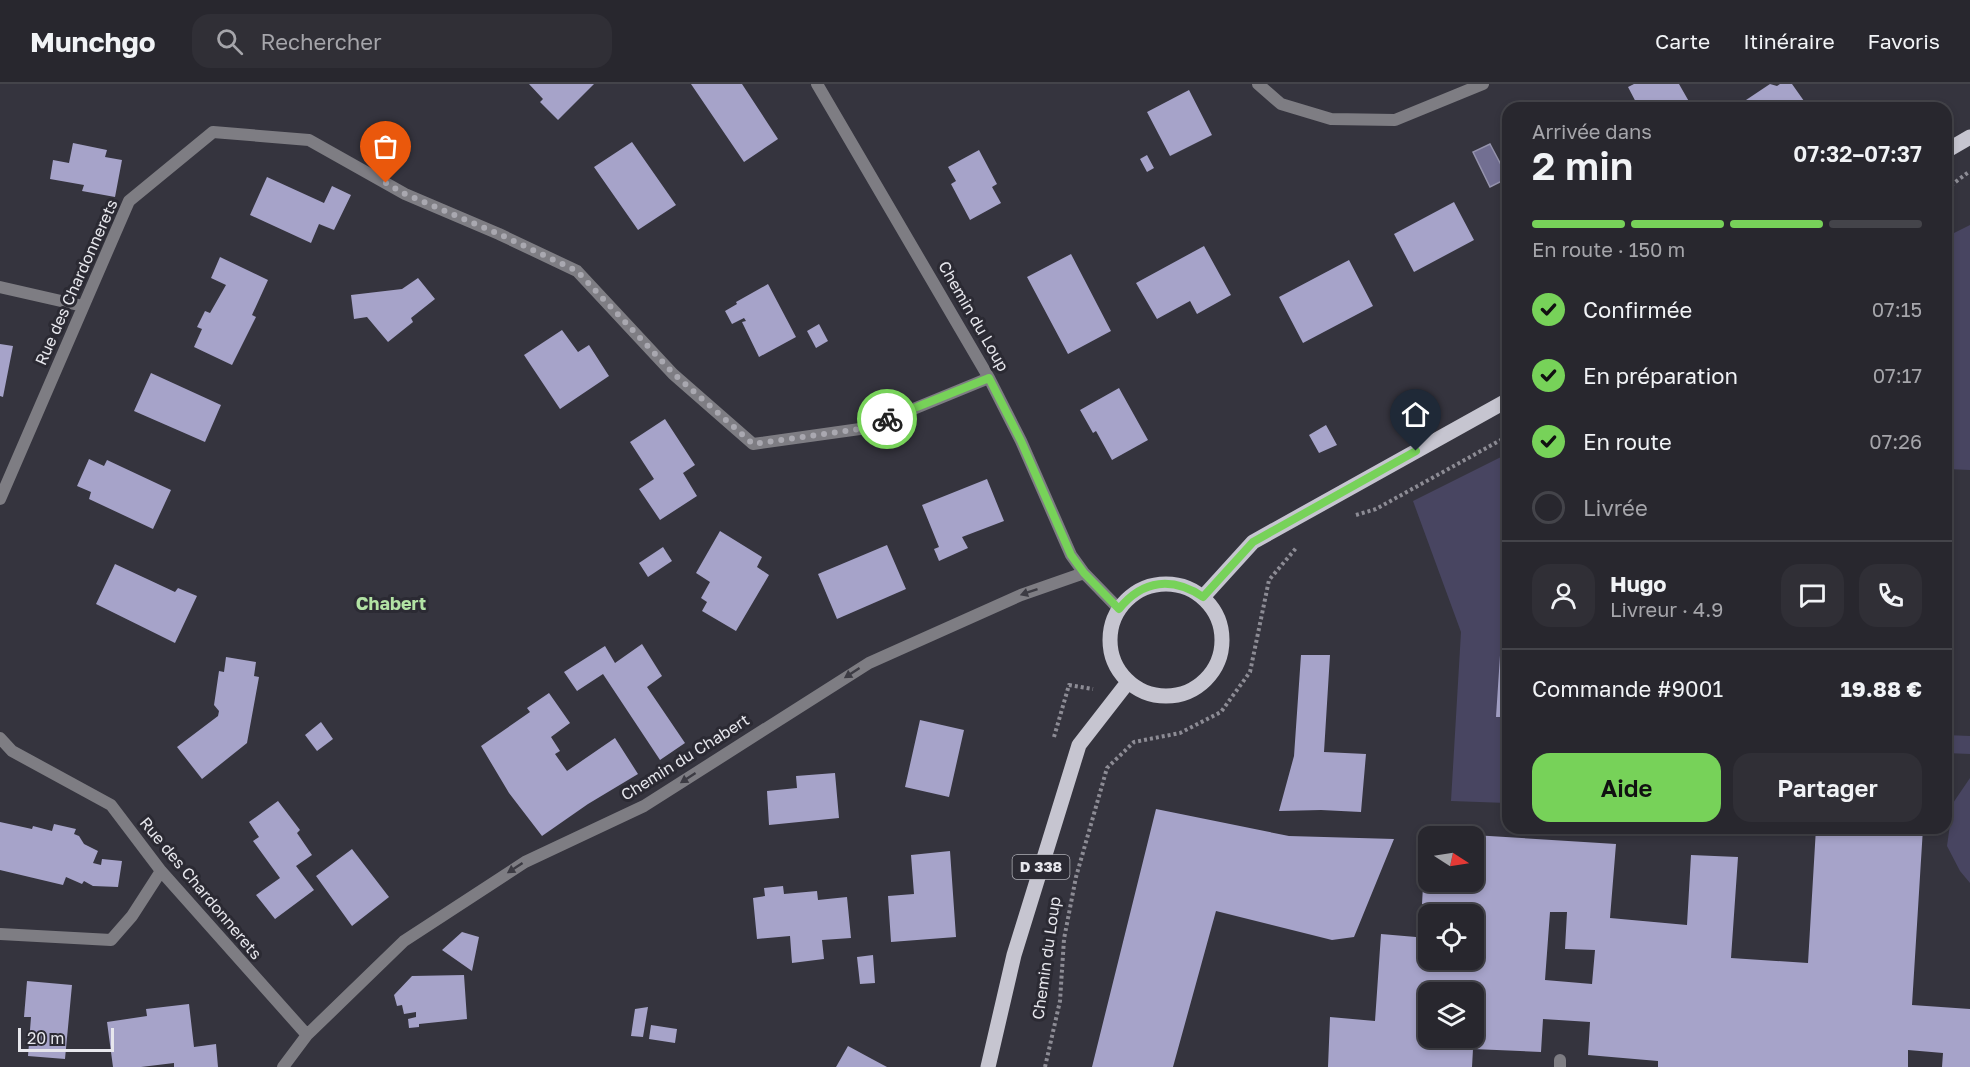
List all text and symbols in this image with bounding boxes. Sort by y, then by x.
search box [192,14,612,68]
text: Munchgo [30,25,156,58]
icon: search [213,25,246,58]
text: Rechercher [261,28,382,55]
text: Carte [1655,28,1710,54]
text: Itinéraire [1743,28,1835,54]
text: Favoris [1868,28,1940,54]
text: Arrivée dans [1532,119,1652,143]
pin [360,121,411,183]
icon: bag [369,130,402,163]
text: 07:32–07:37 [1793,140,1922,167]
text: 2 min [1532,142,1633,189]
street label: Rue des Chardonnerets [30,196,122,368]
text: En route · 150 m [1532,237,1685,261]
street label: Chemin du Loup [934,257,1014,375]
icon: check [1532,293,1565,326]
text: Confirmée [1583,296,1692,323]
text: 07:15 [1872,297,1922,321]
icon: check [1532,359,1565,392]
text: En préparation [1583,362,1738,389]
text: 07:17 [1873,363,1922,387]
courier [857,389,917,449]
pin [1390,389,1441,451]
icon: home [1399,398,1432,431]
icon: bike [871,403,904,436]
icon: check [1532,425,1565,458]
text: En route [1583,428,1672,455]
text: 07:26 [1869,429,1922,453]
text: Livrée [1583,494,1648,521]
button: person [1532,564,1595,627]
button: chat [1781,564,1844,627]
button: phone [1859,564,1922,627]
text: Hugo [1610,570,1667,597]
one-way arrow [1020,587,1038,597]
district label: Chabert [356,592,426,614]
text: Livreur · 4.9 [1610,597,1723,621]
one-way arrow [844,668,860,679]
text: Commande #9001 [1532,675,1723,702]
text: 19.88 € [1840,675,1922,702]
street label: Chemin du Chabert [617,709,753,805]
button: Aide [1532,753,1721,822]
button: Partager [1733,753,1922,822]
one-way arrow [680,773,696,784]
street label: Rue des Chardonnerets [136,813,266,963]
north arrow [1418,826,1484,892]
map controls [1418,826,1484,1048]
road number: D 338 [1012,855,1070,879]
one-way arrow [507,862,523,873]
street label: Chemin du Loup [1027,895,1065,1021]
button: locate [1418,904,1484,970]
button: layers [1418,982,1484,1048]
scale bar [18,1025,114,1052]
text: 20 m [27,1028,64,1048]

